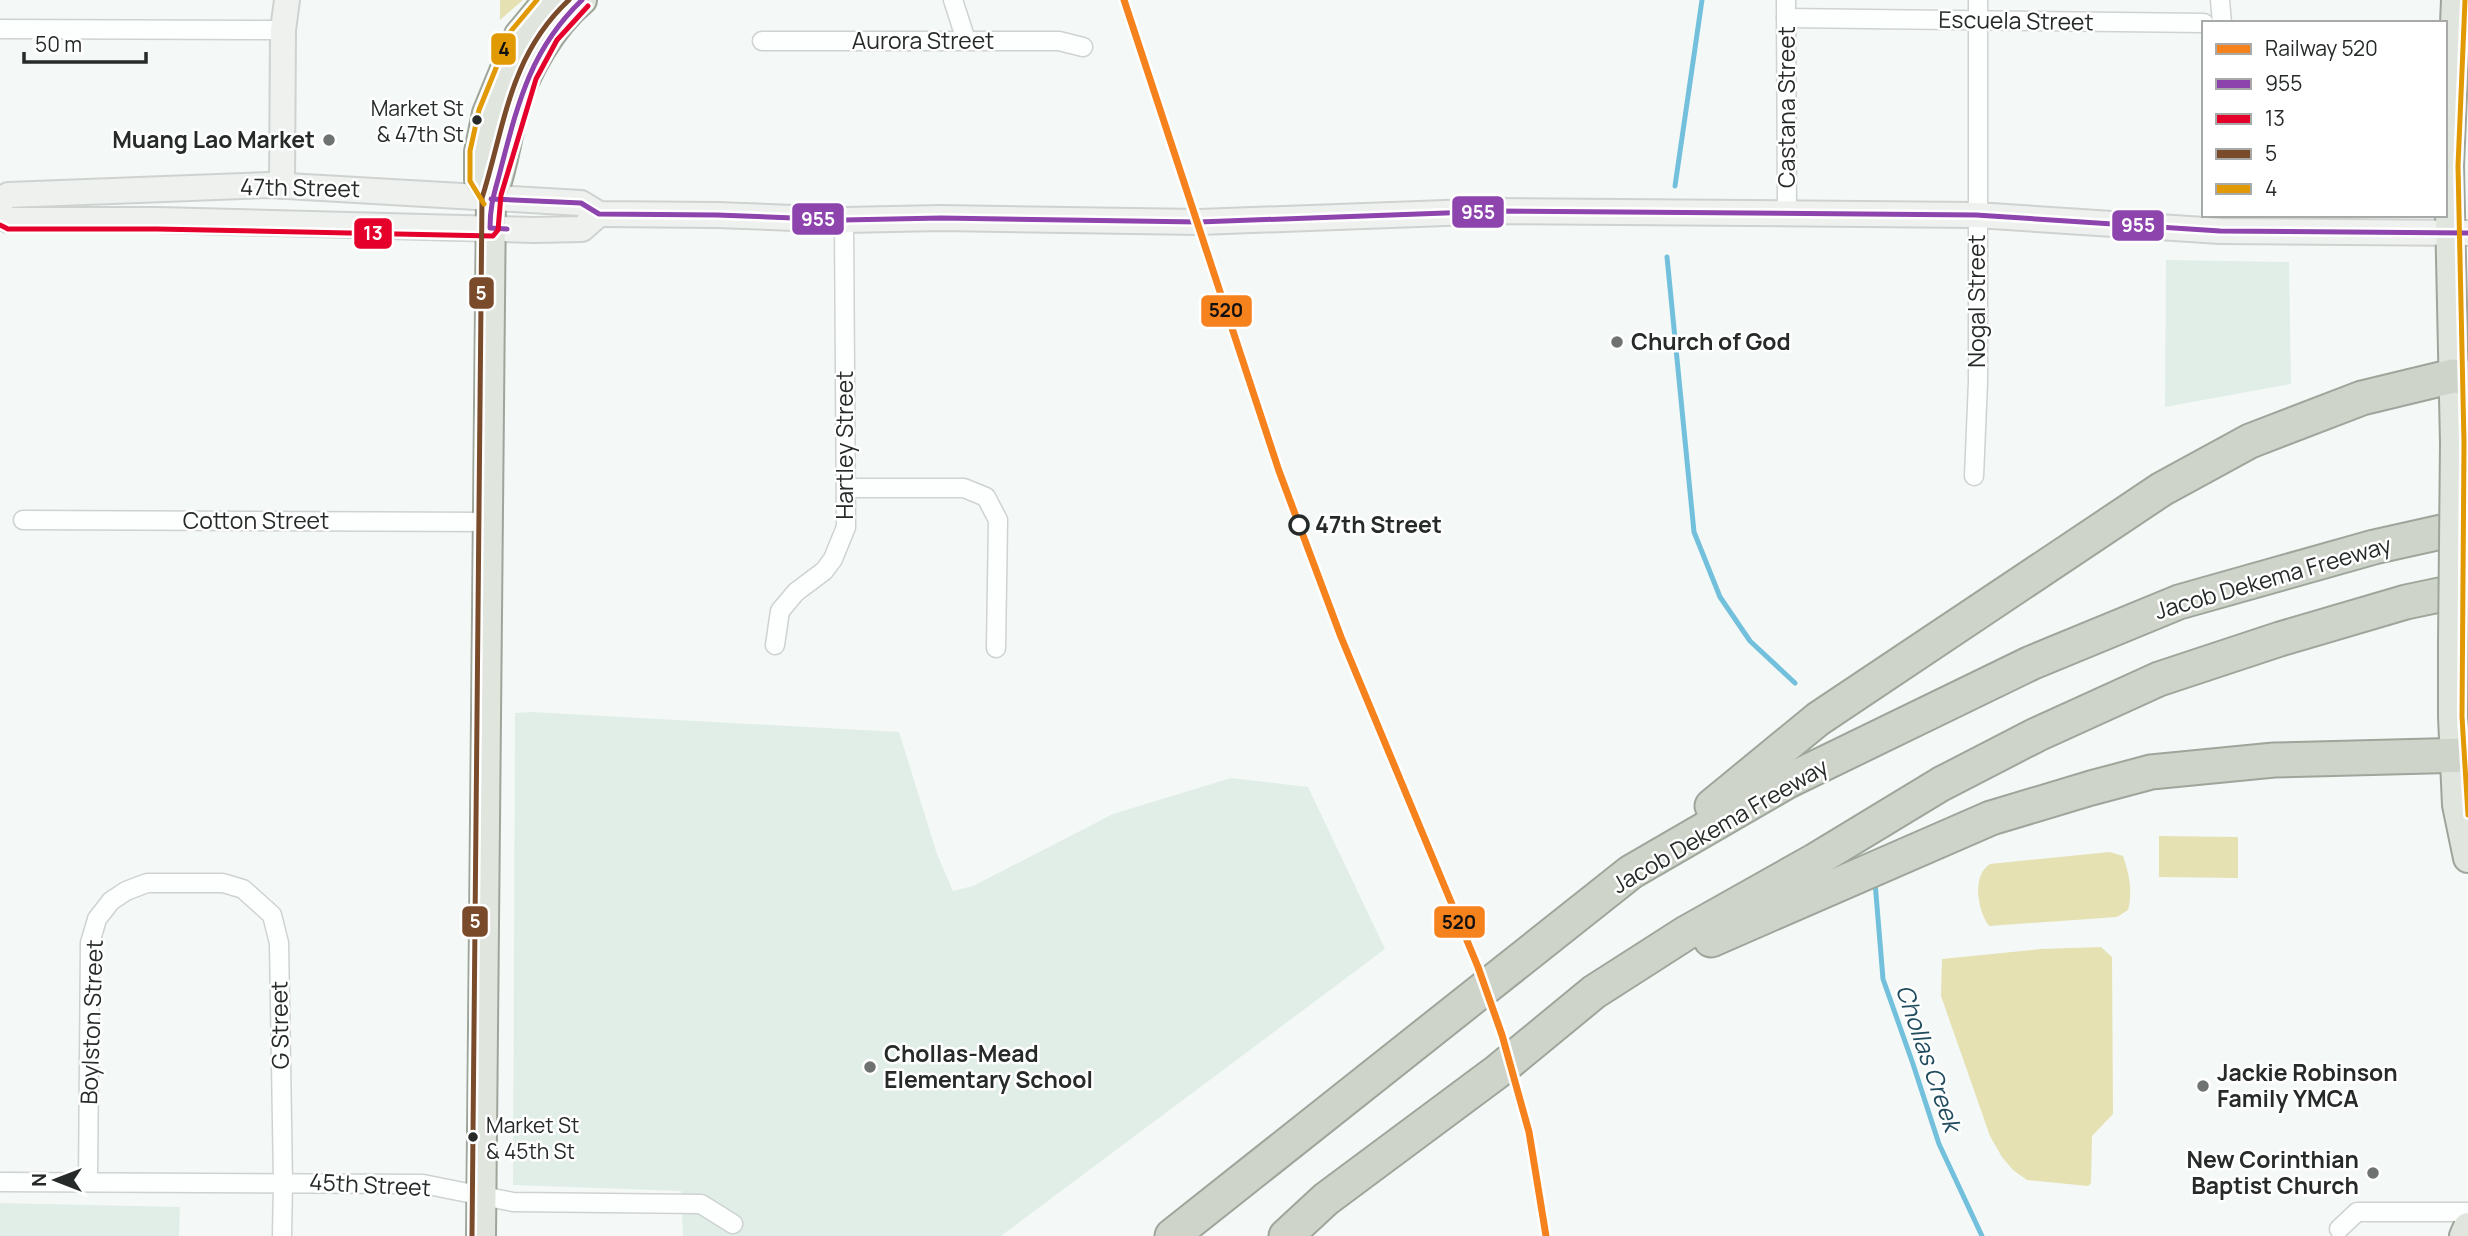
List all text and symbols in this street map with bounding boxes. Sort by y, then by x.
street label: Escuela Street [1938,3,2094,37]
scale bar [24,21,147,65]
legend [2202,21,2447,217]
street label: Aurora Street [852,24,994,56]
street label: Castana Street [1770,26,1802,188]
text: 50 m [35,30,82,58]
line badge: 4 [490,32,517,66]
text: Railway 520 [2265,34,2378,62]
text: 4 [498,36,510,62]
text: 955 [2265,69,2302,97]
place label: Market St & 47th St [371,94,464,148]
text: 13 [2265,104,2285,132]
marker: Market St & 47th St [470,113,484,127]
place label: Muang Lao Market [112,123,315,155]
marker: Muang Lao Market [321,132,337,148]
text: 5 [2265,139,2277,167]
street label: 47th Street [240,170,360,204]
text: 4 [2265,174,2277,202]
line badge: 955 [1451,195,1505,229]
text: 955 [1461,199,1495,225]
line badge: 955 [791,202,845,236]
text: 955 [801,206,835,232]
line badge: 955 [2111,209,2165,242]
text: 955 [2121,212,2155,238]
line badge: 13 [353,217,393,250]
text: 13 [363,220,383,246]
street label: Nogal Street [1960,234,1992,368]
line badge: 5 [468,276,495,310]
text: 5 [475,280,487,306]
line badge: 520 [1200,294,1253,328]
text: 520 [1209,297,1243,323]
place label: Church of God [1631,325,1791,357]
marker: Church of God [1609,334,1625,350]
street label: Hartley Street [828,371,860,519]
street label: Cotton Street [183,504,329,536]
place label: 47th Street [1315,508,1442,540]
marker: 47th Street [1289,515,1309,535]
street label: Jacob Dekema Freeway [2151,528,2395,626]
street label: Jacob Dekema Freeway [1605,750,1834,900]
line badge: 5 [461,905,489,938]
line badge: 520 [1433,905,1486,939]
text: 5 [469,908,481,934]
text: 520 [1442,909,1476,935]
street label: Boylston Street [72,939,110,1105]
water label: Chollas Creek [1889,980,1971,1138]
street label: G Street [262,981,296,1069]
place label: Chollas-Mead Elementary School [884,1037,1093,1095]
place label: Jackie Robinson Family YMCA [2217,1056,2398,1114]
marker: Chollas-Mead Elementary School [862,1059,878,1075]
marker: Jackie Robinson Family YMCA [2195,1078,2211,1094]
place label: Market St & 45th St [486,1111,579,1165]
marker: Market St & 45th St [466,1130,480,1144]
place label: New Corinthian Baptist Church [2186,1143,2359,1201]
north arrow [21,1145,91,1215]
street label: 45th Street [308,1165,432,1203]
marker: New Corinthian Baptist Church [2365,1165,2381,1181]
text: N [26,1173,52,1187]

